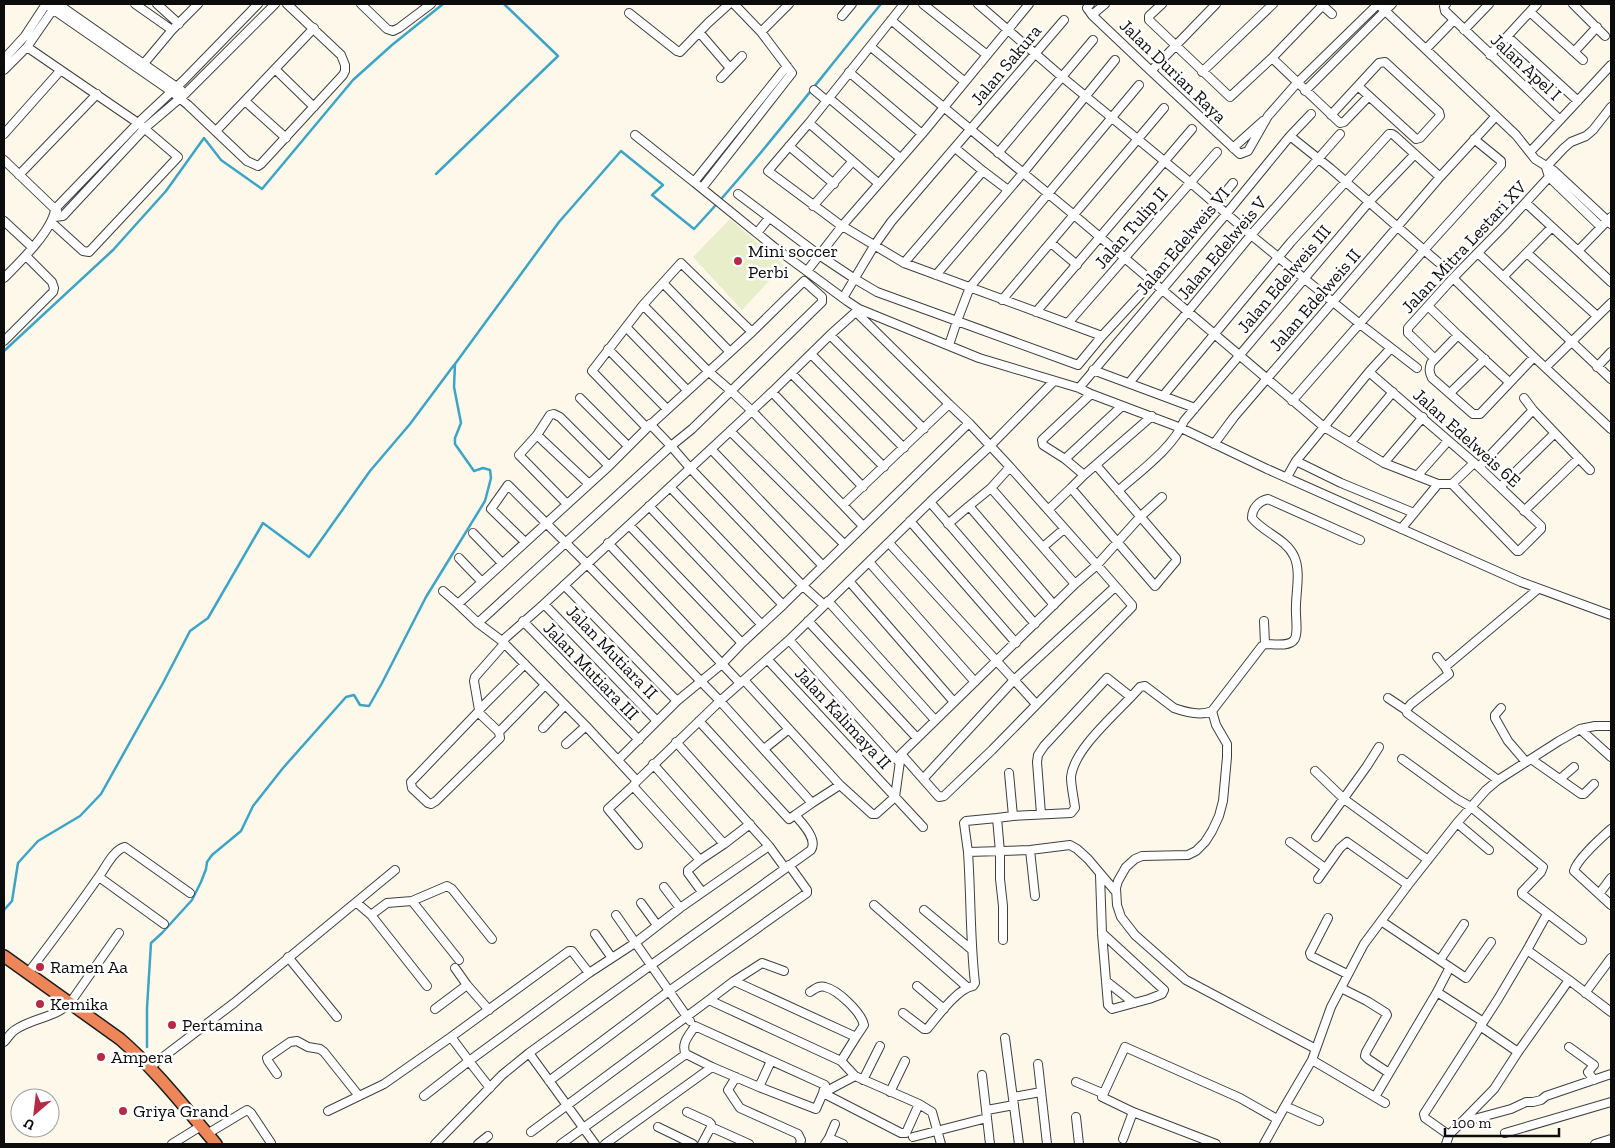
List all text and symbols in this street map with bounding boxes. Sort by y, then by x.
street label: Jalan Durian Raya [1115,14,1231,128]
street label: Jalan Sakura [966,20,1046,110]
street label: Jalan Apel I [1486,29,1566,105]
street label: Jalan Mitra Lestari XV [1397,176,1531,318]
street label: Jalan Tulip II [1090,183,1172,273]
street label: Jalan Edelweis VI [1132,183,1234,299]
street label: Jalan Edelweis V [1172,192,1272,304]
street label: Jalan Edelweis III [1233,221,1335,337]
place label: Mini soccer Perbi [748,240,838,283]
street label: Jalan Edelweis II [1265,244,1365,356]
marker: Mini soccer Perbi [732,255,744,267]
street label: Jalan Edelweis 6E [1409,384,1525,492]
street label: Jalan Mutiara II [562,600,663,704]
street label: Jalan Mutiara III [539,617,644,725]
street label: Jalan Kalimaya II [790,662,896,774]
place label: Ramen Aa [50,956,128,978]
marker: Ramen Aa [34,961,46,973]
place label: Kemika [50,993,109,1015]
marker: Kemika [34,998,46,1010]
place label: Pertamina [182,1014,263,1036]
marker: Pertamina [166,1019,178,1031]
place label: Ampera [111,1046,173,1068]
marker: Ampera [95,1051,107,1063]
north arrow [10,1088,60,1138]
place label: Griya Grand [133,1100,229,1122]
marker: Griya Grand [117,1105,129,1117]
scale bar [1445,1106,1559,1138]
text: U [21,1114,38,1134]
text: 100 m [1452,1114,1491,1132]

